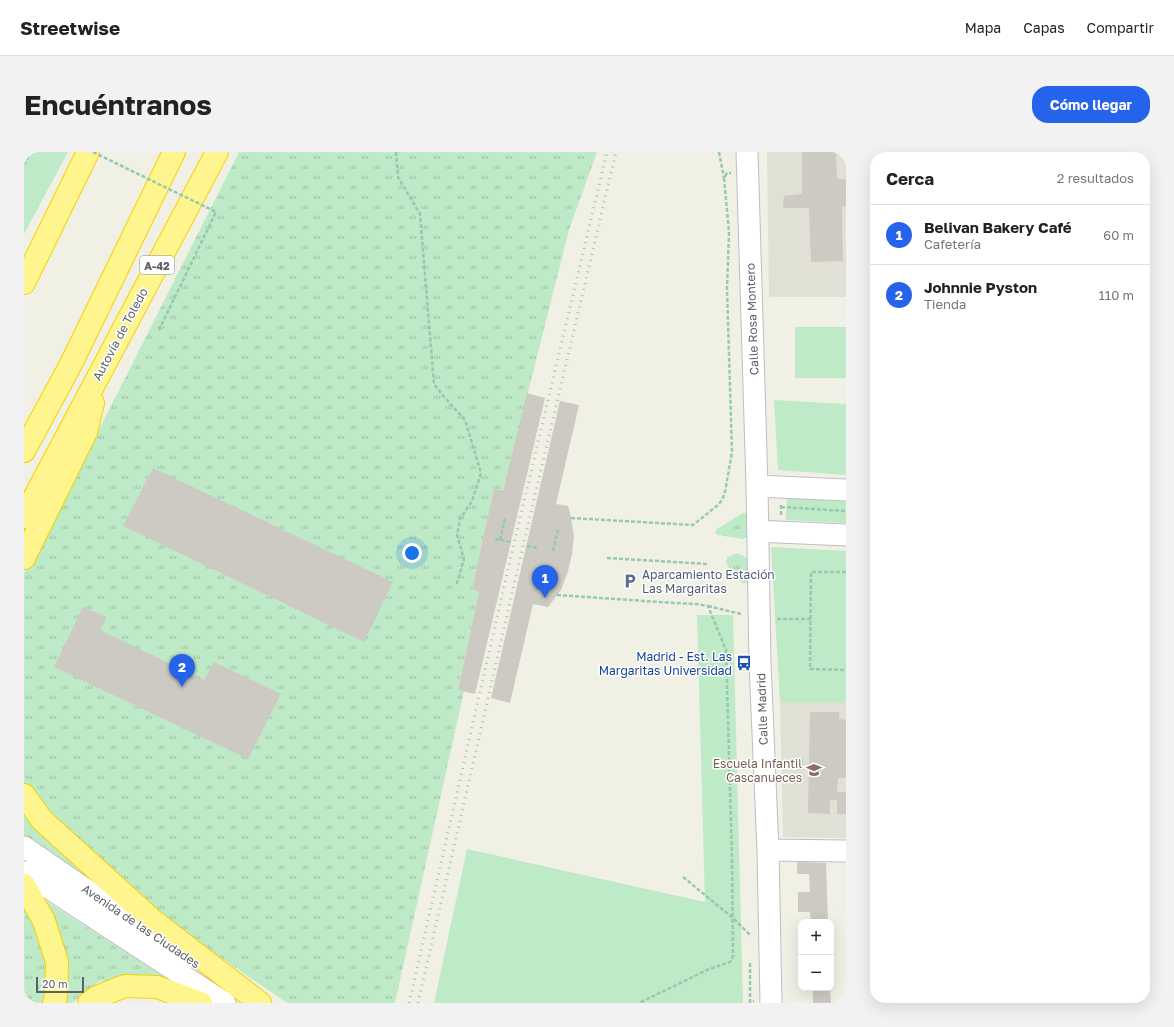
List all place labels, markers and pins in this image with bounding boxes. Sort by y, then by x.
pin: 1 [532,565,558,598]
place label: Aparcamiento Estación Las Margaritas [642,567,775,596]
parking icon: Aparcamiento Estación Las Margaritas [621,572,639,590]
place label: Madrid - Est. Las Margaritas Universidad [599,649,732,678]
pin: 2 [169,654,195,687]
bus stop icon: Madrid - Est. Las Margaritas Universidad [735,654,753,672]
place label: Escuela Infantil Cascanueces [713,756,802,785]
school or university icon: Escuela Infantil Cascanueces [805,761,823,779]

